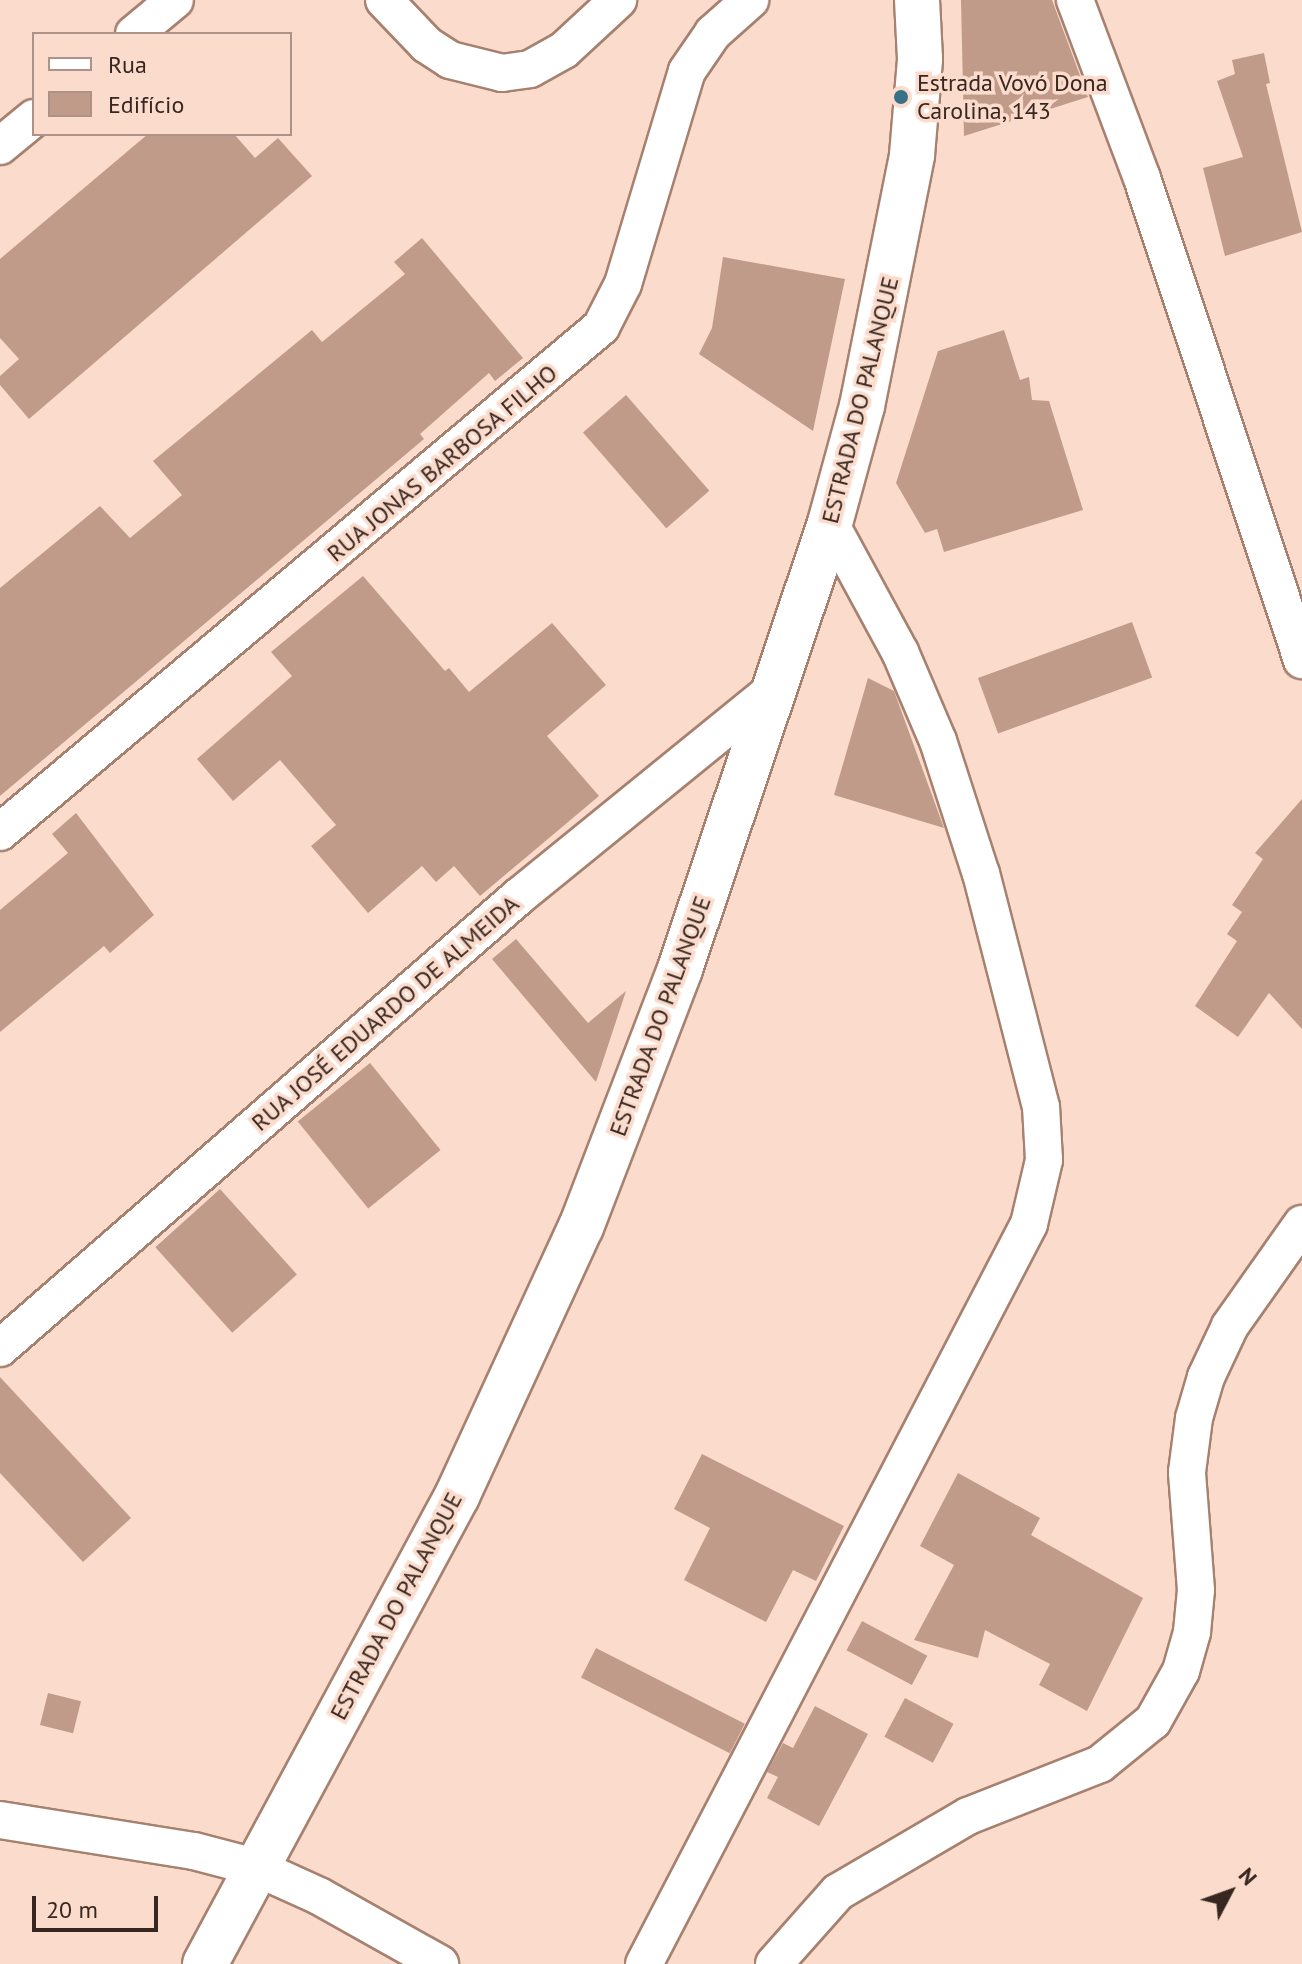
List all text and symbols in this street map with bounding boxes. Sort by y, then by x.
legend [32,32,292,136]
text: Rua [108,49,147,80]
place label: Estrada Vovó Dona Carolina, 143 [917,69,1108,125]
marker: Estrada Vovó Dona Carolina, 143 [892,88,910,106]
text: Edifício [108,89,184,120]
street label: ESTRADA DO PALANQUE [815,273,905,527]
street label: RUA JONAS BARBOSA FILHO [320,358,564,568]
street label: RUA JOSÉ EDUARDO DE ALMEIDA [245,889,525,1137]
street label: ESTRADA DO PALANQUE [603,892,717,1140]
street label: ESTRADA DO PALANQUE [324,1487,468,1725]
north arrow [1190,1852,1270,1932]
text: N [1233,1862,1263,1891]
scale bar [36,1880,162,1930]
text: 20 m [46,1894,98,1925]

